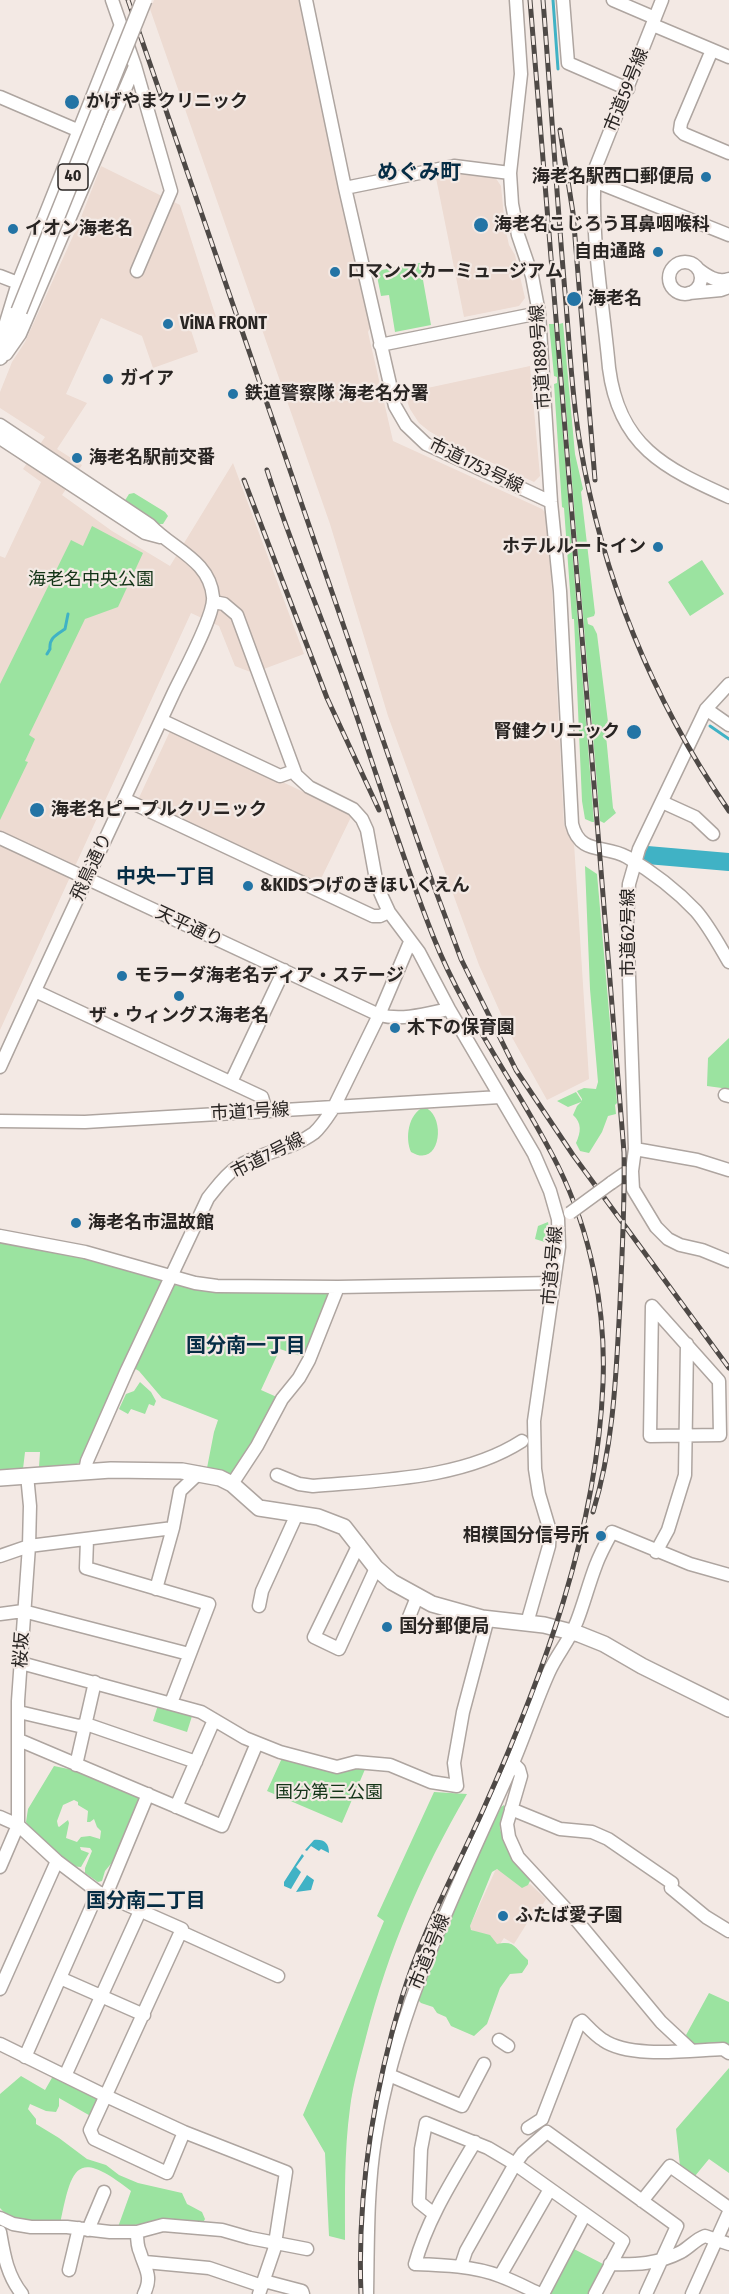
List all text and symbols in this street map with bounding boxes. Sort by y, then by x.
street label: 市道59号線 [600,45,654,135]
place label: かげやまクリニック [86,91,248,113]
marker: かげやまクリニック [63,93,81,111]
district label: めぐみ町 [377,160,461,186]
road number: 40 [58,164,88,190]
place label: 海老名駅西口郵便局 [532,166,694,188]
marker: 海老名駅西口郵便局 [699,170,713,184]
place label: 海老名こじろう耳鼻咽喉科 [494,214,710,236]
marker: 海老名こじろう耳鼻咽喉科 [472,216,490,234]
place label: イオン海老名 [25,218,133,240]
marker: イオン海老名 [6,222,20,236]
place label: 自由通路 [574,241,646,263]
marker: 自由通路 [651,245,665,259]
place label: ロマンスカーミュージアム [347,261,563,283]
marker: ロマンスカーミュージアム [328,265,342,279]
place label: 海老名 [588,288,642,310]
marker: 海老名 [565,290,583,308]
street label: 市道1889号線 [527,304,555,410]
place label: ViNA FRONT [180,313,267,335]
marker: ViNA FRONT [161,317,175,331]
place label: ガイア [120,368,174,390]
marker: ガイア [101,372,115,386]
place label: 鉄道警察隊 海老名分署 [245,383,429,405]
marker: 鉄道警察隊 海老名分署 [226,387,240,401]
street label: 市道1753号線 [425,434,527,498]
place label: 海老名駅前交番 [89,447,215,469]
marker: 海老名駅前交番 [70,451,84,465]
place label: ホテルルートイン [502,536,646,558]
marker: ホテルルートイン [651,540,665,554]
park label: 海老名中央公園 [28,569,154,591]
place label: 腎健クリニック [494,721,620,743]
marker: 腎健クリニック [625,723,643,741]
place label: 海老名ピープルクリニック [51,799,267,821]
marker: 海老名ピープルクリニック [28,801,46,819]
street label: 飛鳥通り [67,830,117,904]
district label: 中央一丁目 [116,865,216,889]
place label: &KIDSつげのきほいくえん [260,875,470,897]
marker: &KIDSつげのきほいくえん [241,879,255,893]
street label: 市道62号線 [618,889,640,977]
street label: 天平通り [152,902,226,952]
place label: モラーダ海老名ディア・ステージ [134,965,404,987]
marker: モラーダ海老名ディア・ステージ [115,969,129,983]
marker: ザ・ウィングス海老名 [172,989,186,1003]
place label: ザ・ウィングス海老名 [89,1005,269,1027]
place label: 木下の保育園 [407,1017,515,1039]
marker: 木下の保育園 [388,1021,402,1035]
street label: 市道1号線 [210,1099,290,1125]
street label: 市道7号線 [228,1128,308,1184]
place label: 海老名市温故館 [88,1212,214,1234]
marker: 海老名市温故館 [69,1216,83,1230]
street label: 市道3号線 [539,1225,567,1307]
district label: 国分南一丁目 [186,1334,306,1358]
place label: 相模国分信号所 [463,1525,589,1547]
marker: 相模国分信号所 [594,1529,608,1543]
place label: 国分郵便局 [399,1616,489,1638]
marker: 国分郵便局 [380,1620,394,1634]
street label: 桜坂 [10,1631,34,1669]
park label: 国分第三公園 [275,1782,383,1804]
district label: 国分南二丁目 [86,1889,206,1913]
place label: ふたば愛子園 [515,1905,623,1927]
marker: ふたば愛子園 [496,1909,510,1923]
street label: 市道3号線 [405,1911,455,1993]

